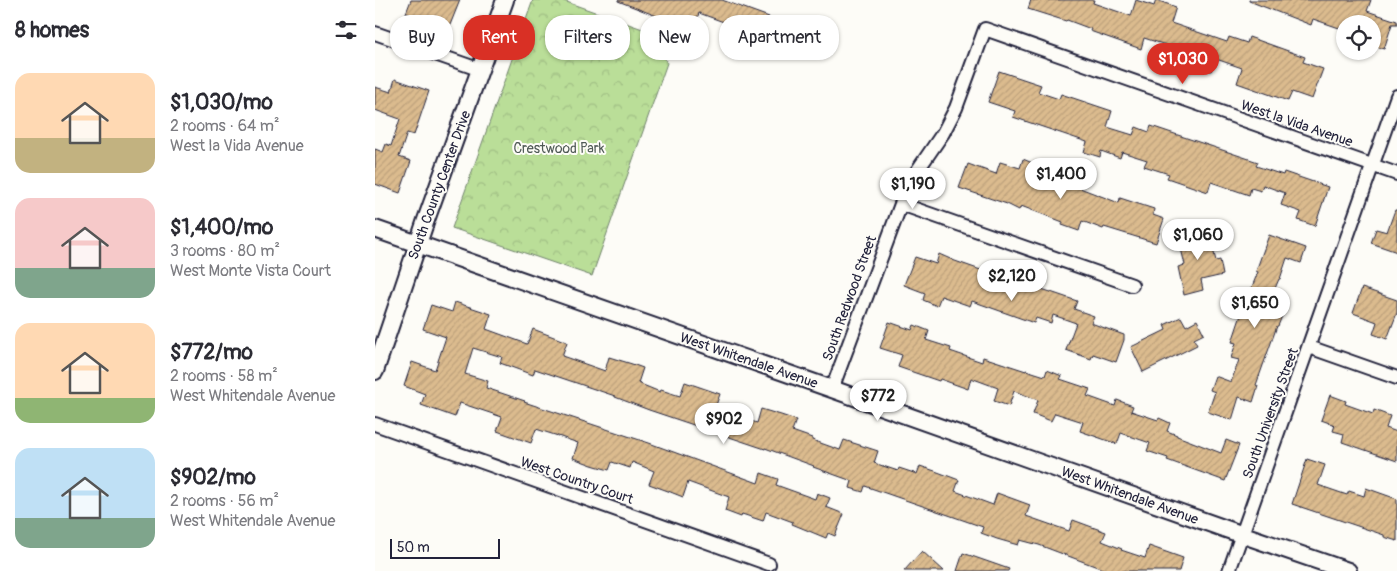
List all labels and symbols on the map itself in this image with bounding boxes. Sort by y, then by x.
pin: $1,030 [1142,42,1224,85]
street label: West la Vida Avenue [1239,96,1355,151]
street label: South County Center Drive [405,108,474,262]
park label: Crestwood Park [513,140,605,157]
pin: $1,400 [1020,158,1102,200]
pin: $1,190 [872,168,954,210]
pin: $1,060 [1157,218,1239,261]
street label: South Redwood Street [819,233,880,363]
pin: $2,120 [971,260,1053,302]
pin: $1,650 [1214,286,1296,329]
street label: West Whitendale Avenue [678,329,820,392]
street label: South University Street [1239,345,1302,481]
pin: $772 [848,380,908,422]
pin: $902 [694,402,754,445]
street label: West Country Court [518,453,636,508]
street label: West Whitendale Avenue [1059,463,1201,528]
scale bar [390,536,500,559]

